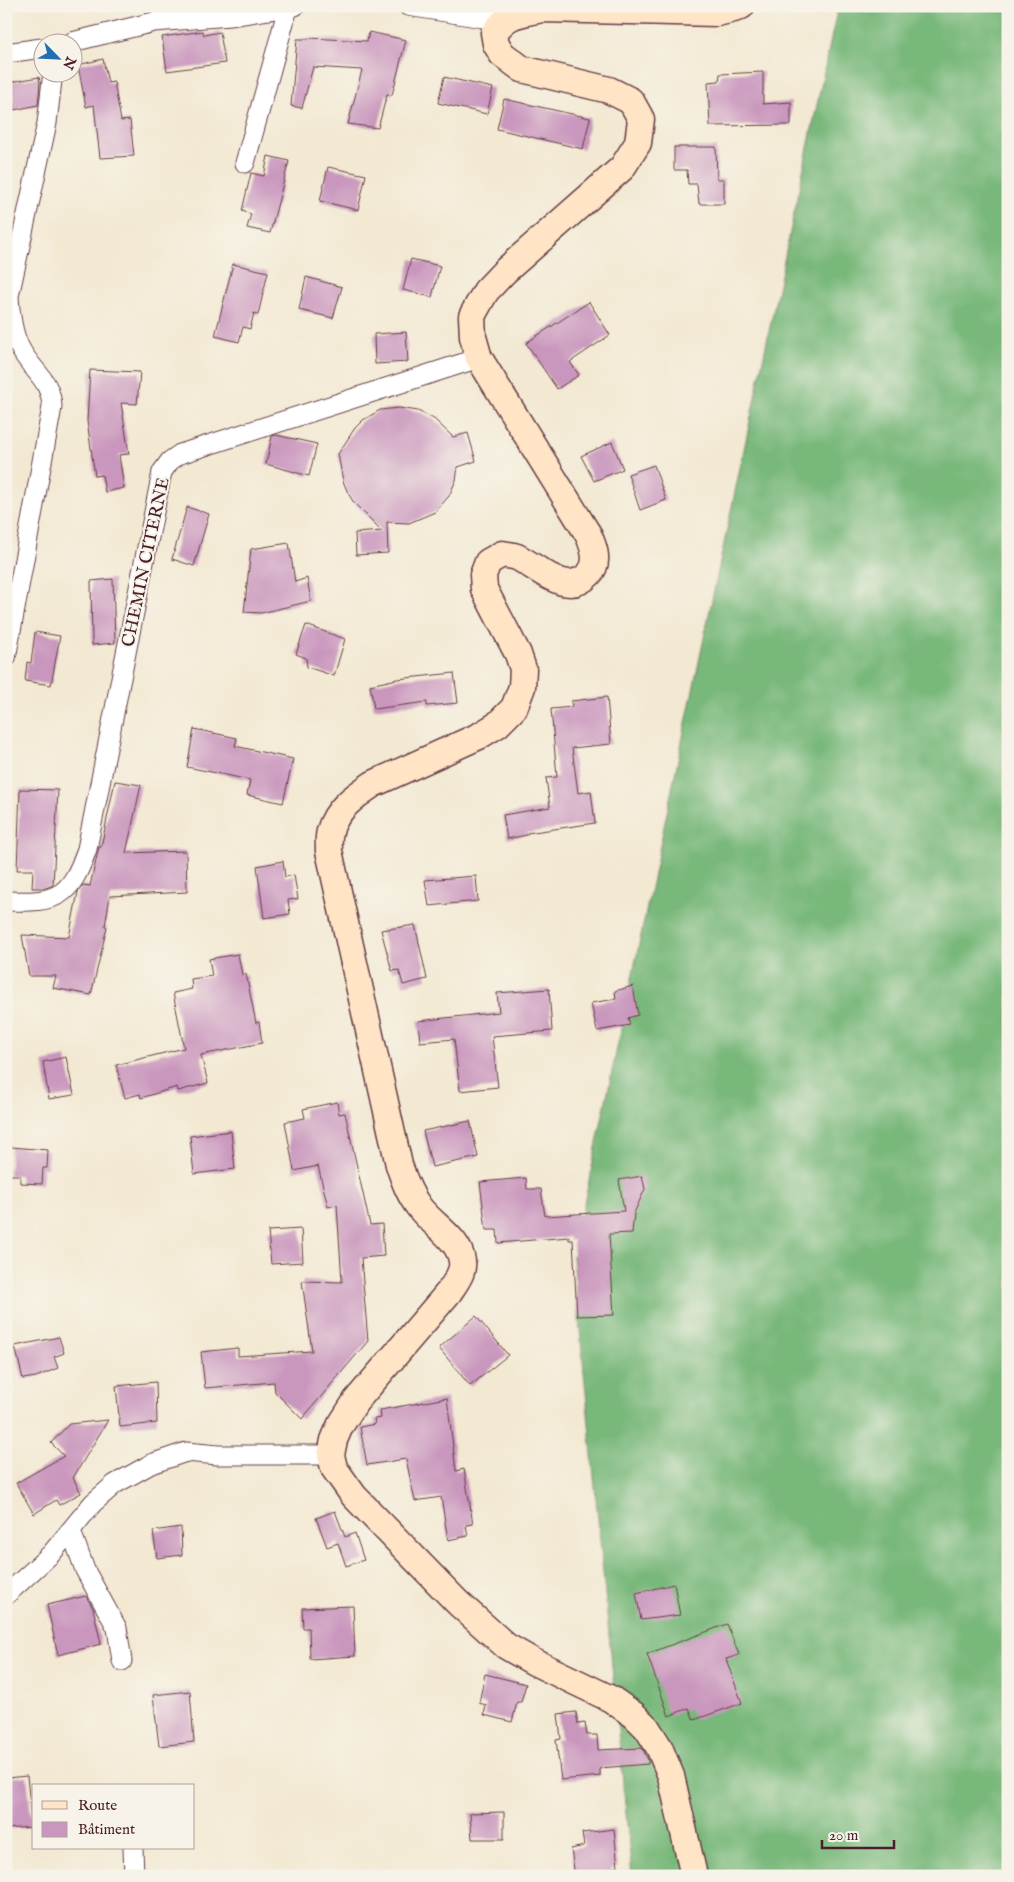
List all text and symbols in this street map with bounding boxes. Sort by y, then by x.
north arrow [32,32,82,82]
text: N [58,53,80,72]
street label: CHEMIN CITERNE [117,475,176,649]
legend [32,1784,195,1850]
text: Route [78,1796,117,1815]
scale bar [822,1817,894,1849]
text: Bâtiment [78,1820,135,1839]
text: 20 m [829,1826,859,1845]

